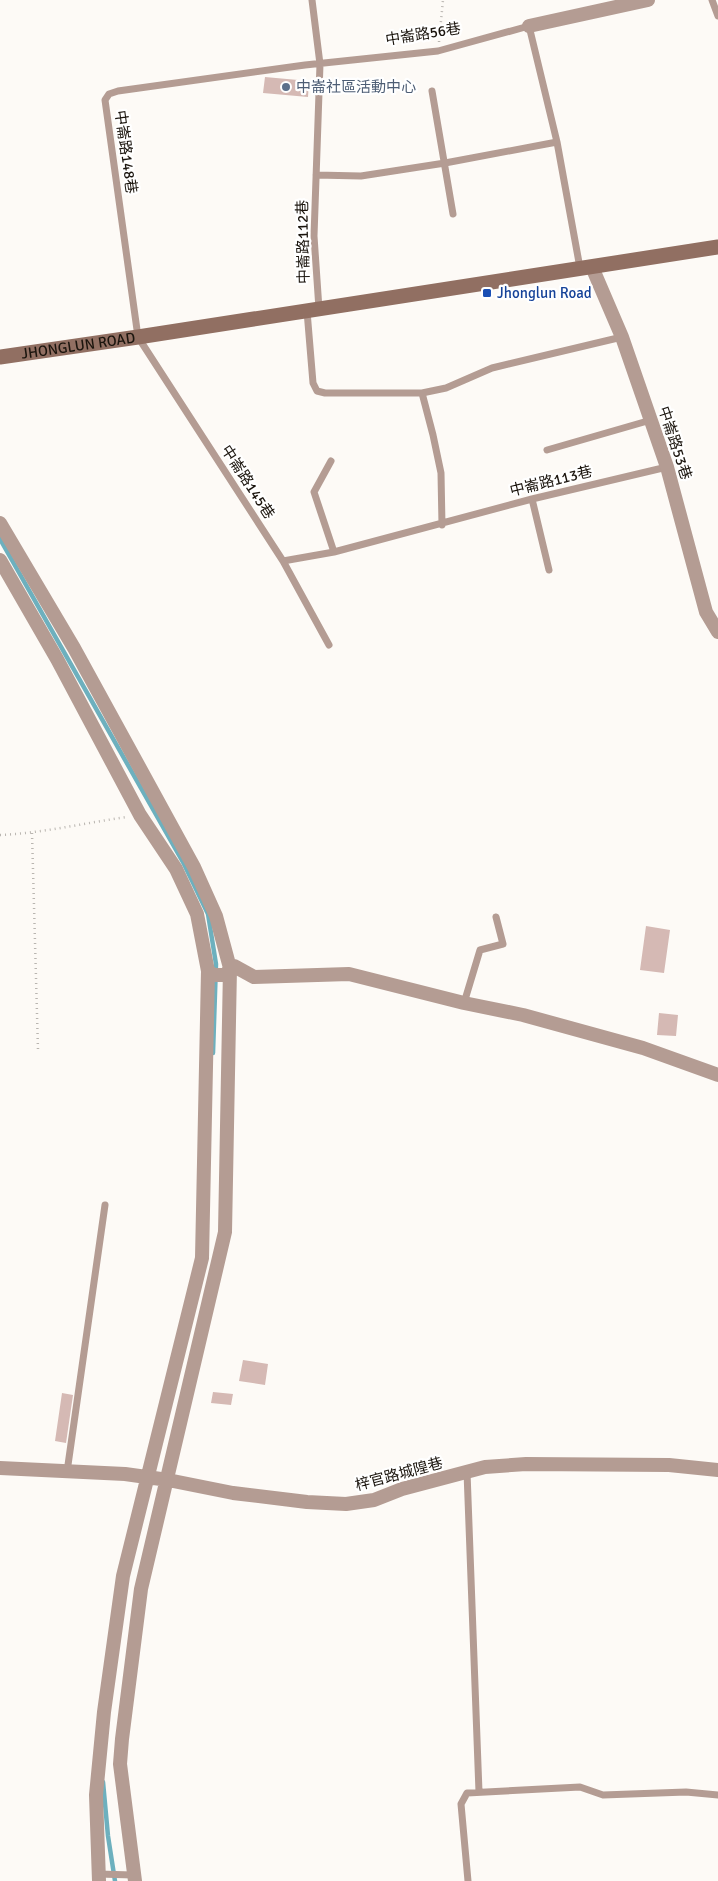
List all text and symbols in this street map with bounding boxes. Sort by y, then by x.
street label: 中崙路56巷 [384,19,462,49]
place label: 中崙社區活動中心 [296,78,416,96]
marker: 中崙社區活動中心 [280,81,292,93]
street label: 中崙路148巷 [111,109,141,195]
street label: 中崙路112巷 [293,200,313,284]
place label: Jhonglun Road [497,284,592,302]
marker: Jhonglun Road [481,287,493,299]
street label: JHONGLUN ROAD [20,329,136,363]
street label: 中崙路53巷 [655,404,695,482]
street label: 中崙路145巷 [217,442,279,522]
street label: 中崙路113巷 [508,462,594,500]
street label: 梓官路城隍巷 [353,1454,445,1494]

